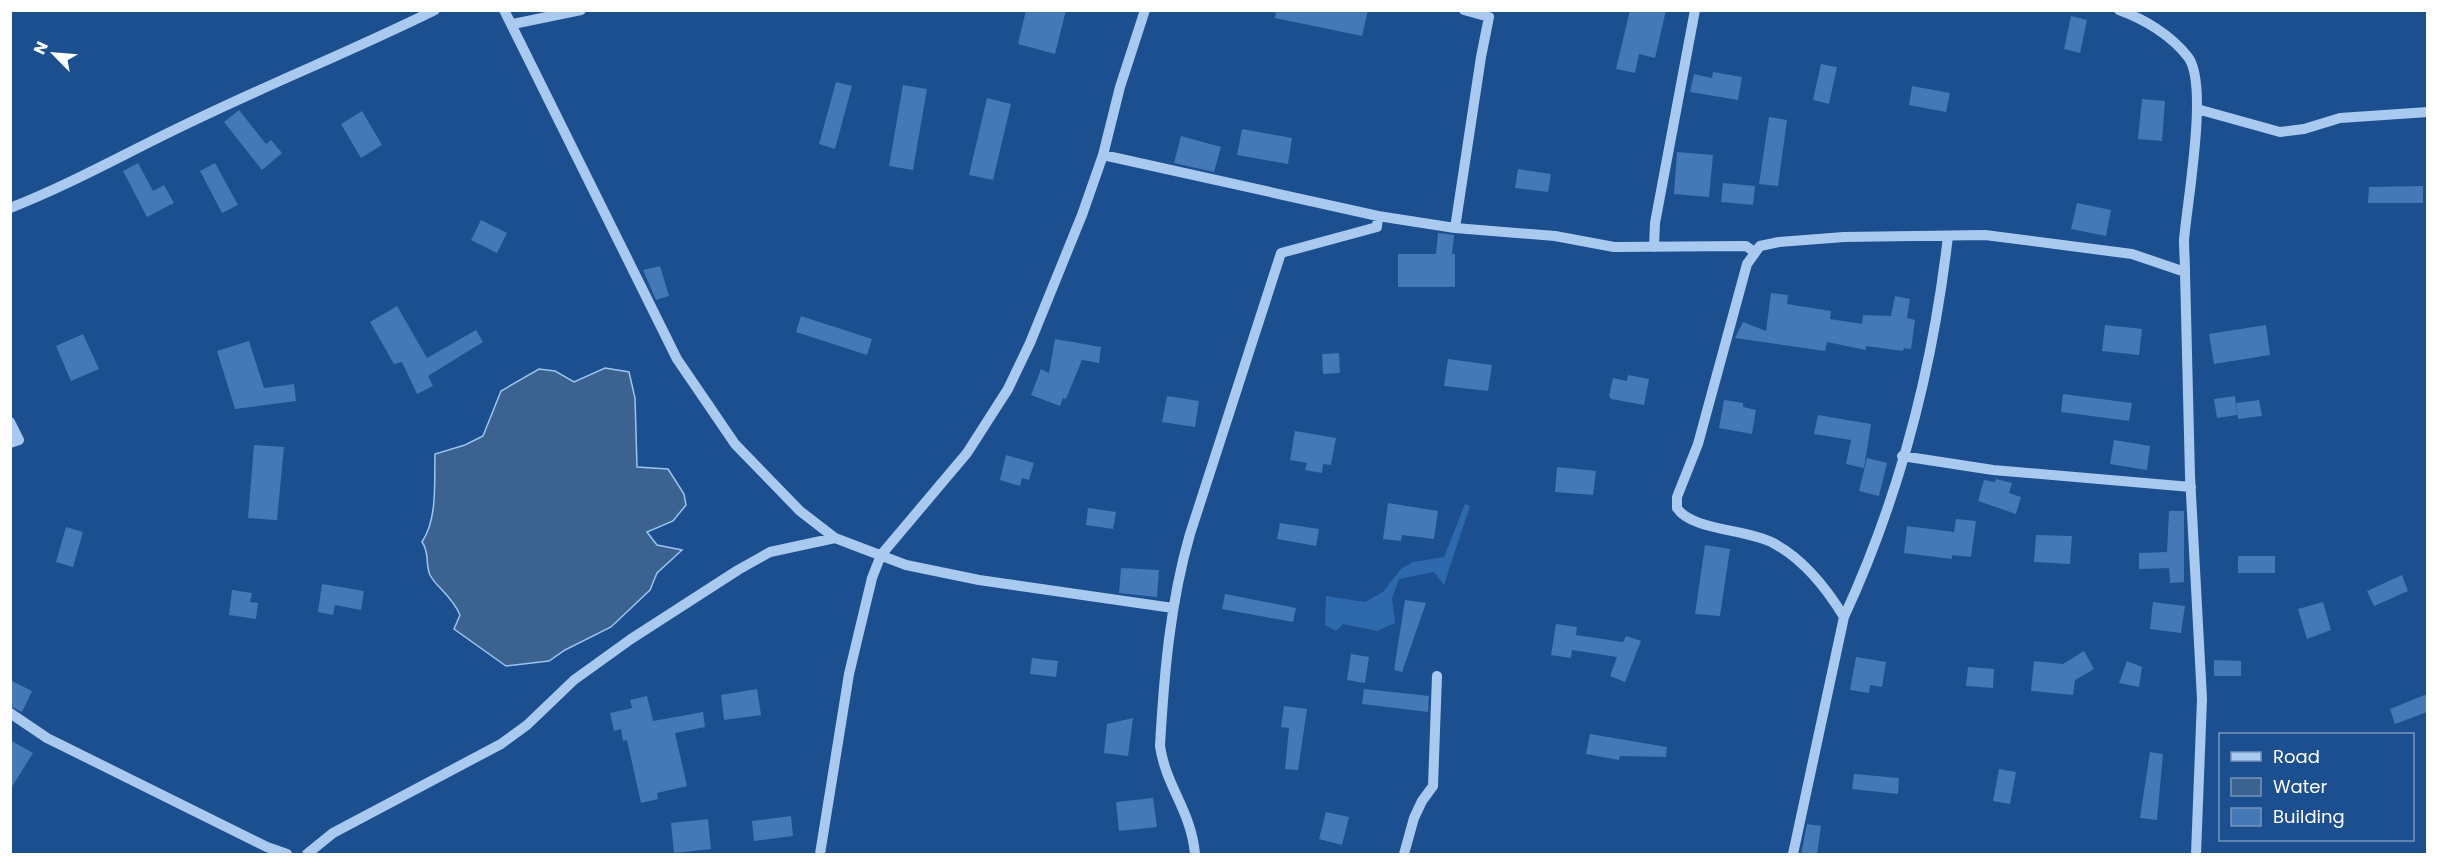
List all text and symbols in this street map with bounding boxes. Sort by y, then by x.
north arrow [24,24,84,84]
text: N [28,38,54,58]
legend [2219,733,2414,841]
text: Road [2273,744,2320,769]
text: Water [2273,774,2327,799]
text: Building [2273,804,2345,829]

